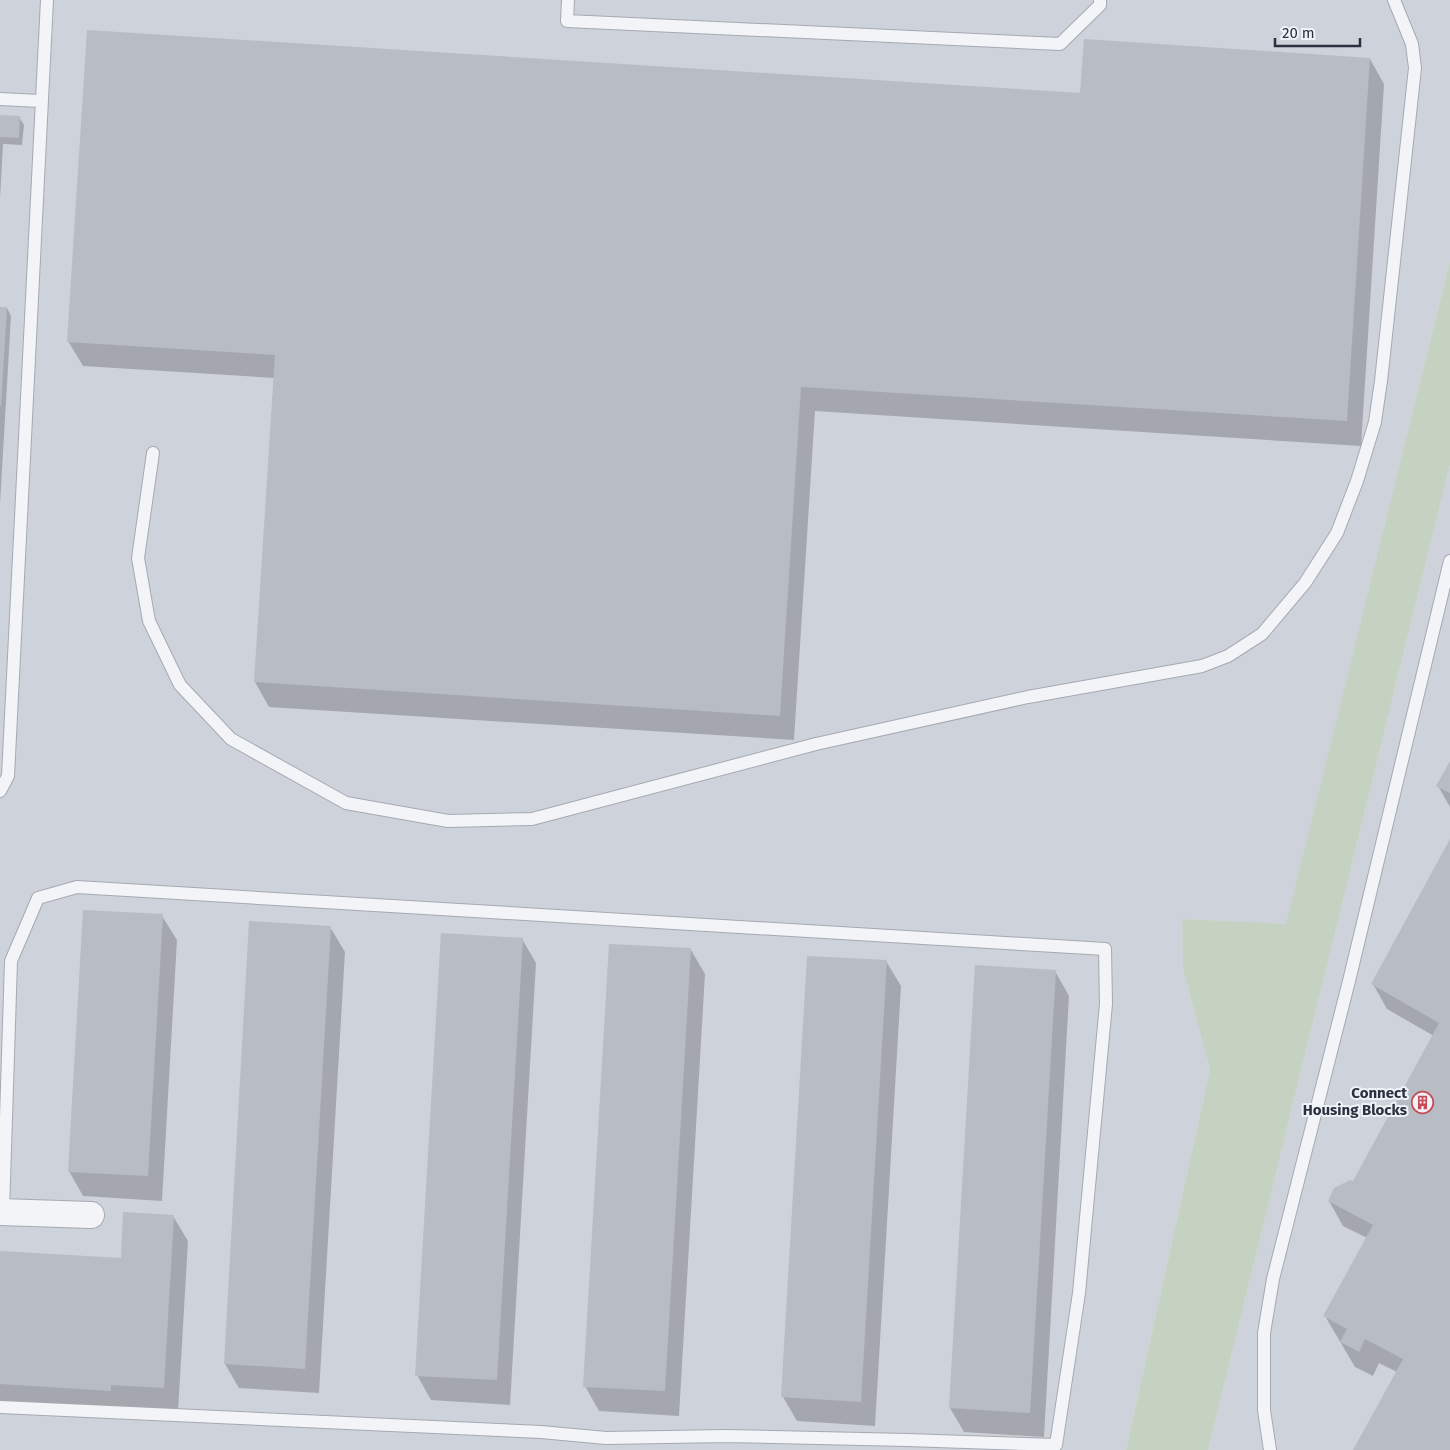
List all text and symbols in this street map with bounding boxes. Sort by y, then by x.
scale bar [1275,15,1360,47]
text: 20 m [1282,24,1315,42]
place label: Connect Housing Blocks [1303,1084,1407,1119]
building icon: Connect Housing Blocks [1411,1090,1435,1114]

